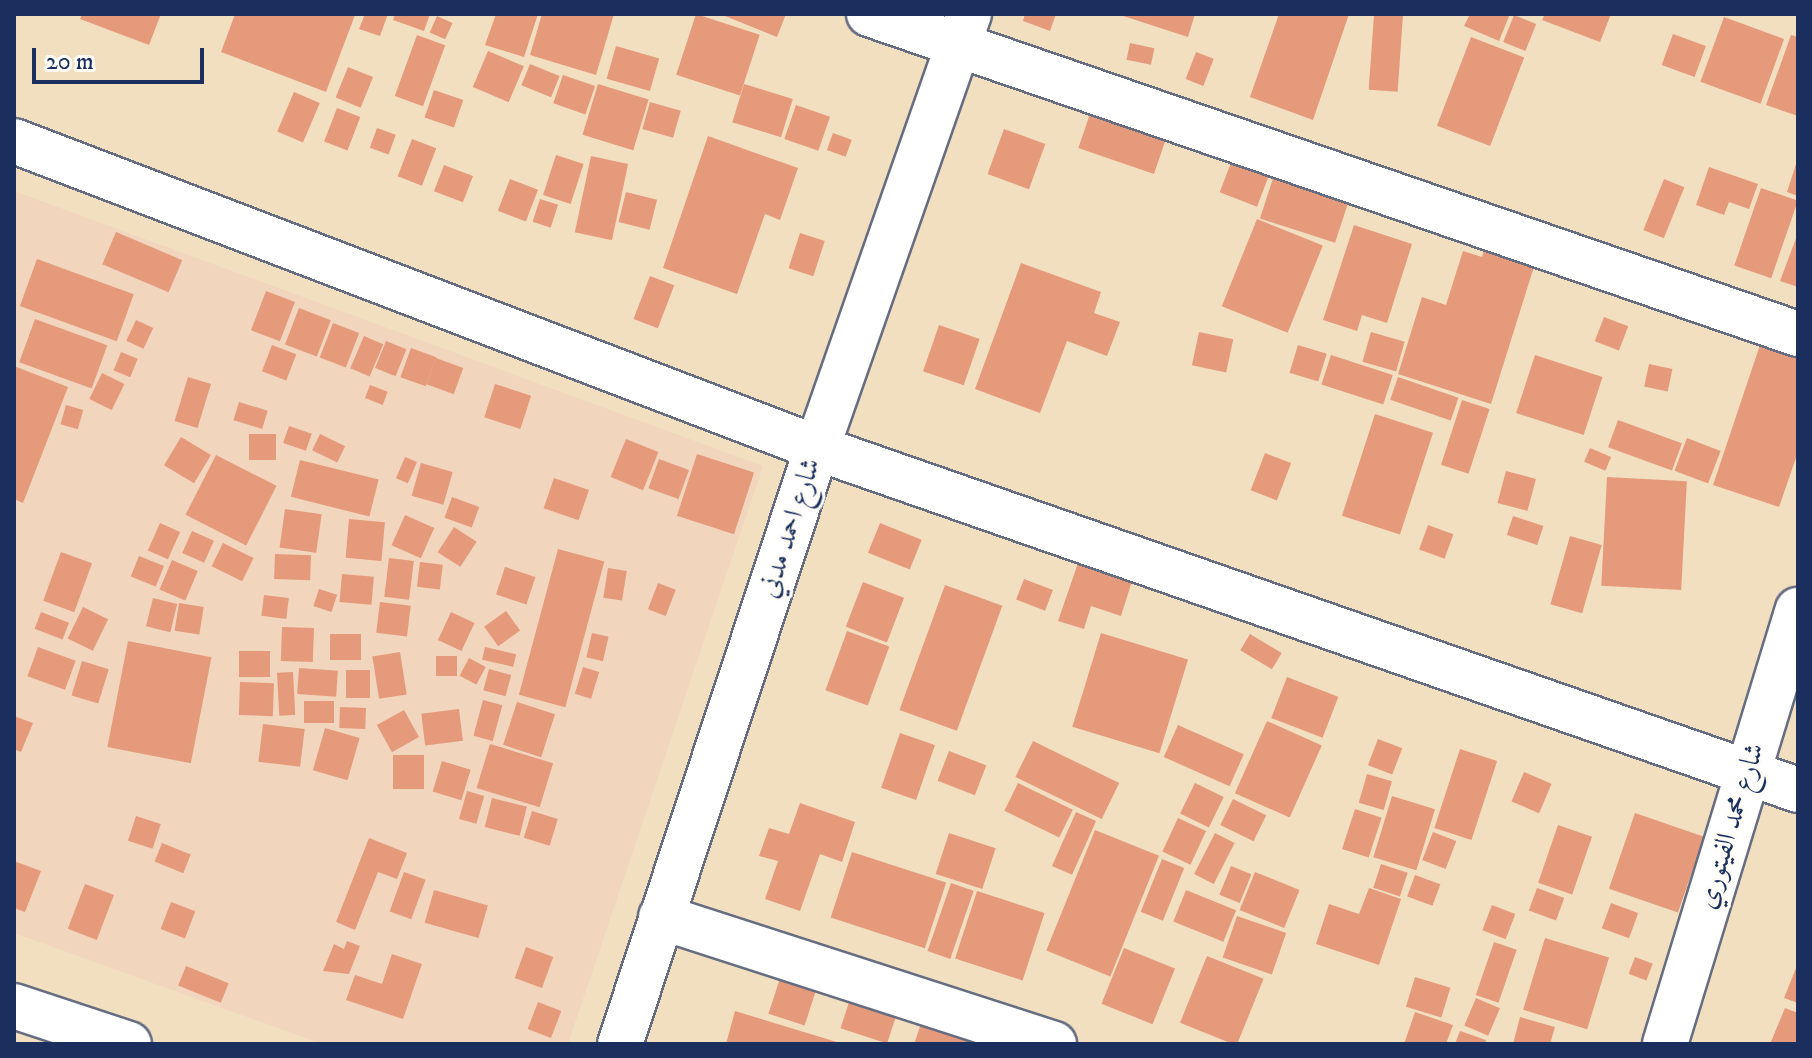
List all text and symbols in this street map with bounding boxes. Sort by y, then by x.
scale bar [36,32,208,82]
text: 20 m [46,47,94,77]
street label: شارع احمد مدني [752,454,828,602]
street label: شارع محمد الفيتوري [1690,739,1772,913]

